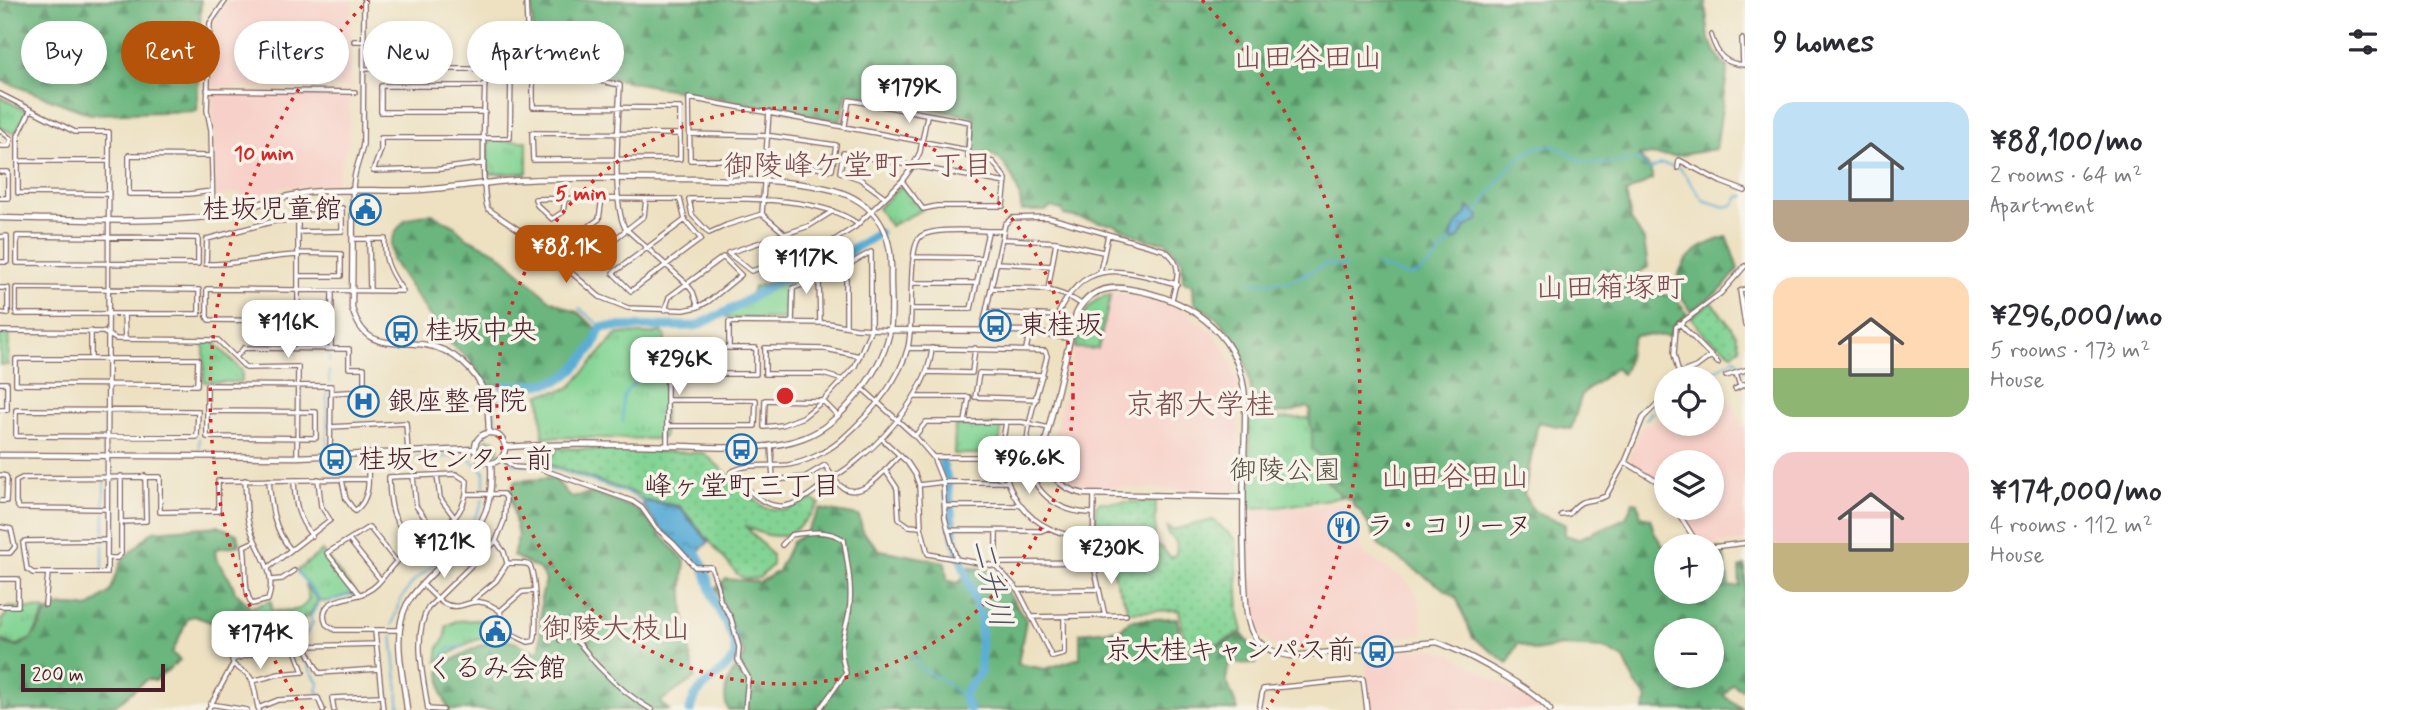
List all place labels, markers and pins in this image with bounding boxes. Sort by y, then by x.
pin: ¥179K [860,66,958,125]
place label: 桂坂児童館 [202,192,342,229]
public building icon: 桂坂児童館 [348,193,382,227]
pin: ¥88.1K [509,226,623,285]
pin: ¥117K [757,236,855,296]
pin: ¥116K [239,300,337,360]
place label: 東桂坂 [1019,308,1103,345]
bus stop icon: 東桂坂 [979,309,1013,343]
place label: 桂坂中央 [425,313,537,350]
bus stop icon: 桂坂中央 [385,314,419,348]
pin: ¥296K [630,338,728,397]
place label: 銀座整骨院 [387,384,527,421]
centre of rings [773,384,797,408]
hospital icon: 銀座整骨院 [347,385,381,419]
bus stop icon: 峰ヶ堂町三丁目 [725,433,759,467]
pin: ¥96.6K [972,436,1086,496]
place label: 桂坂センター前 [358,442,553,479]
bus stop icon: 桂坂センター前 [318,443,352,477]
place label: 峰ヶ堂町三丁目 [644,469,840,506]
place label: ラ・コリーヌ [1366,509,1533,546]
restaurant icon: ラ・コリーヌ [1326,510,1360,544]
pin: ¥121K [395,520,493,580]
pin: ¥230K [1062,526,1160,586]
pin: ¥174K [211,612,309,671]
public building icon: くるみ会館 [479,615,513,649]
place label: 京大桂キャンパス前 [1104,633,1355,670]
bus stop icon: 京大桂キャンパス前 [1361,634,1395,668]
place label: くるみ会館 [426,651,566,688]

